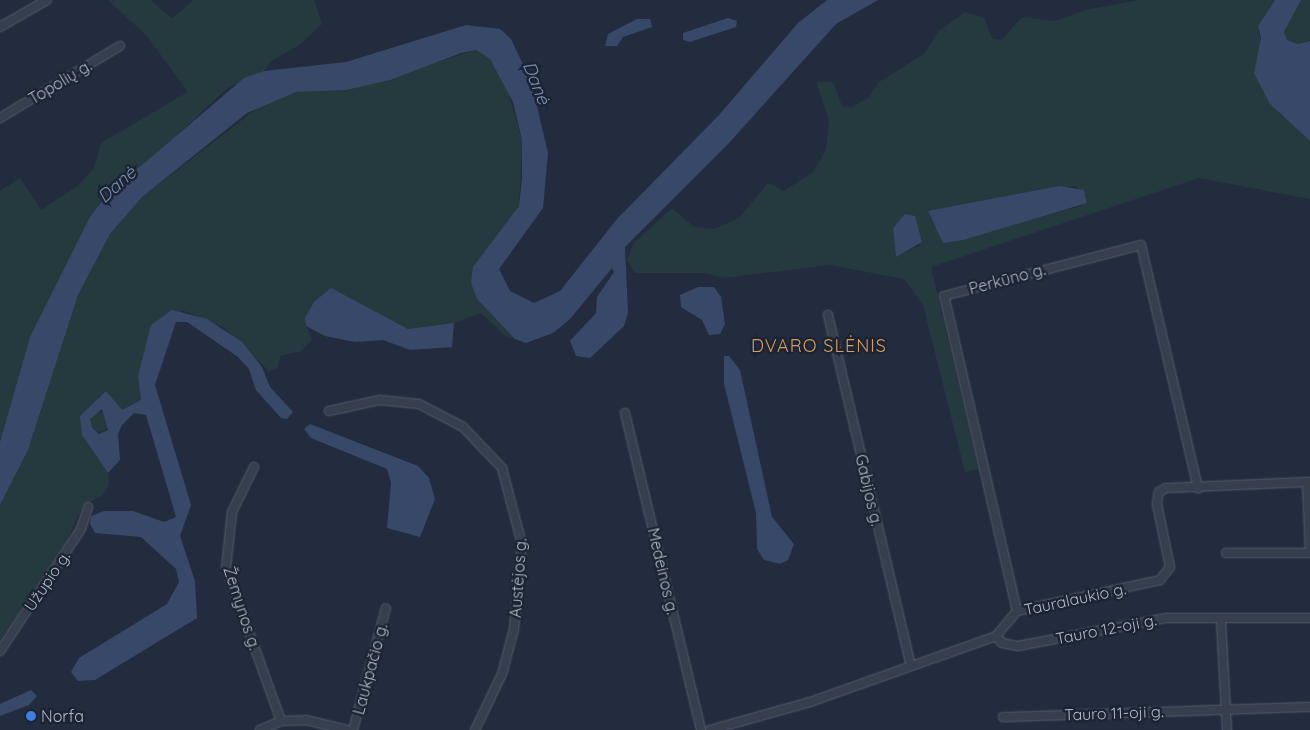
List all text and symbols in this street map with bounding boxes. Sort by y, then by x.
street label: Topolių g. [25,56,95,108]
water label: Danė [518,58,554,108]
water label: Danė [93,162,141,208]
street label: Perkūno g. [967,260,1047,298]
district label: DVARO SLĖNIS [750,335,888,357]
street label: Gabijos g. [851,452,887,528]
street label: Medeinos g. [644,526,682,616]
street label: Austėjos g. [506,537,530,619]
street label: Užupio g. [20,547,74,615]
street label: Žemynos g. [219,564,265,652]
street label: Tauralaukio g. [1022,579,1128,619]
street label: Tauro 12-oji g. [1054,610,1158,648]
street label: Laukpačio g. [349,621,391,717]
street label: Tauro 11-oji g. [1064,702,1164,724]
place label: Norfa [41,706,84,726]
marker: Norfa [25,710,37,722]

